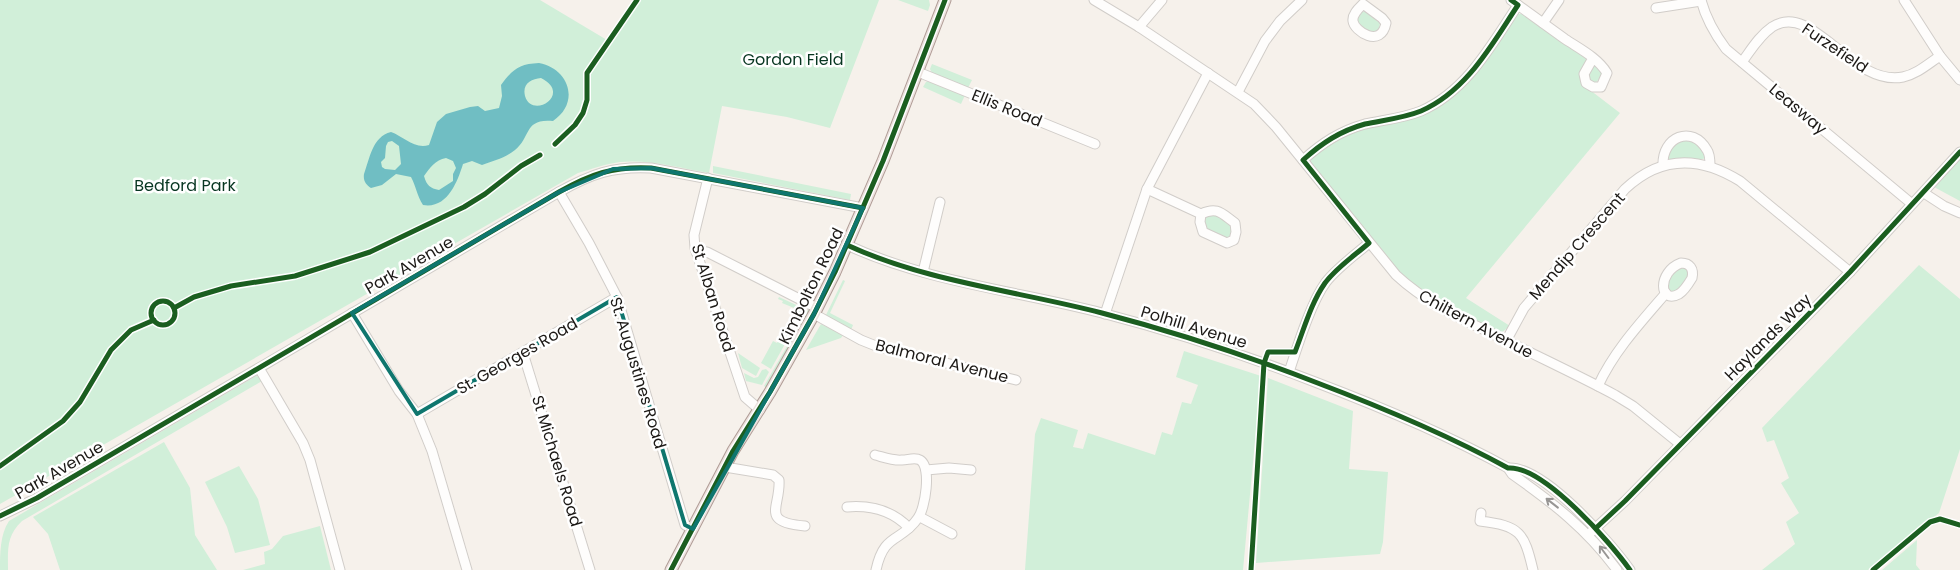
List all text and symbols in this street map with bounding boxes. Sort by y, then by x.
street label: Furzefield [1797,17,1873,79]
park label: Gordon Field [743,48,843,71]
street label: Leasway [1764,78,1832,140]
street label: Ellis Road [968,83,1046,133]
park label: Bedford Park [134,174,236,197]
street label: Mendip Crescent [1524,187,1630,305]
street label: Kimbolton Road [773,224,849,348]
street label: Park Avenue [361,230,458,300]
street label: St Alban Road [686,241,740,355]
street label: Chiltern Avenue [1415,284,1537,364]
street label: Haylands Way [1719,288,1817,386]
street label: St. Augustines Road [604,294,672,452]
street label: Polhill Avenue [1138,300,1250,354]
street label: St. Georges Road [452,312,582,400]
street label: Balmoral Avenue [873,333,1011,389]
street label: St Michaels Road [526,393,588,529]
street label: Park Avenue [11,435,108,505]
one-way arrow [1546,497,1559,508]
one-way arrow [1598,546,1609,559]

